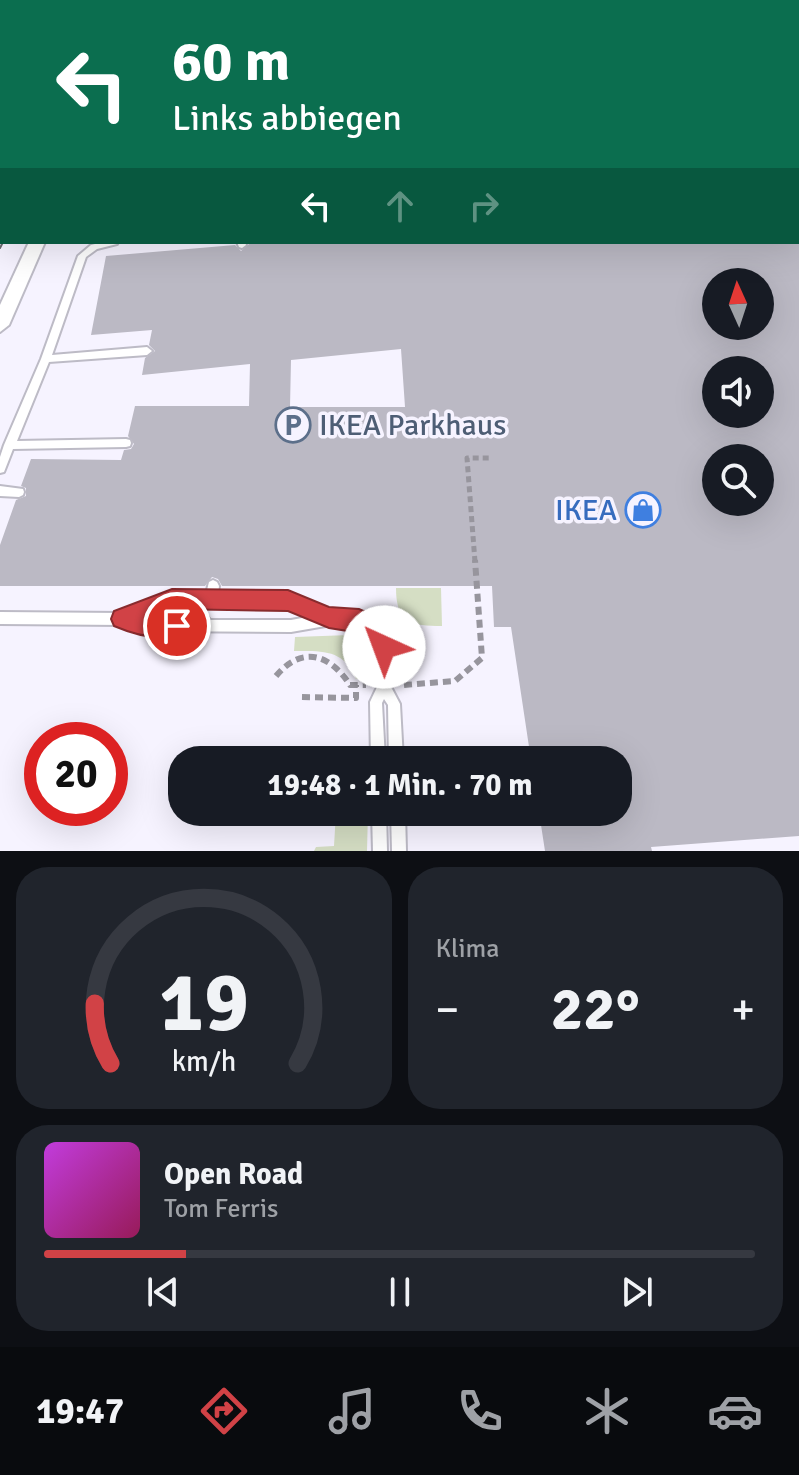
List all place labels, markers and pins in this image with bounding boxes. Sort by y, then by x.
parking icon: IKEA Parkhaus [274,406,312,444]
place label: IKEA Parkhaus [319,407,506,444]
shop icon: IKEA [624,491,662,529]
place label: IKEA [555,492,617,529]
pin [143,592,211,660]

